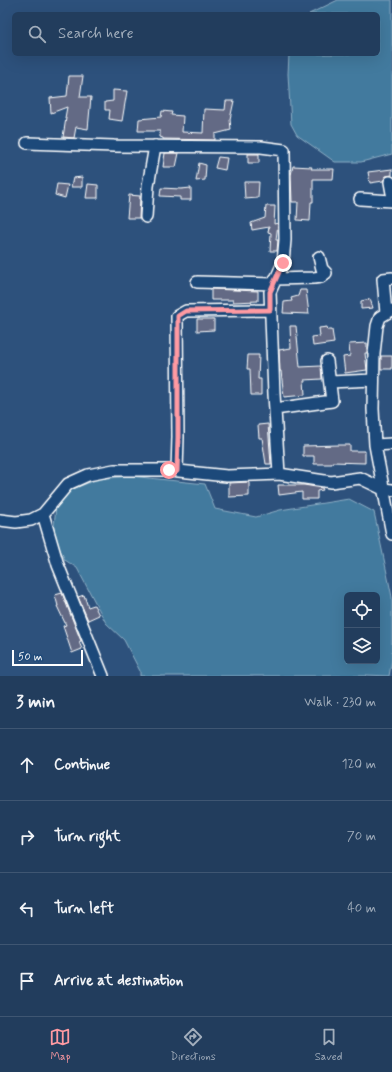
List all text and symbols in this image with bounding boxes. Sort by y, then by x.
search box [12,12,380,56]
icon: search [26,23,48,45]
text: Search here [58,24,134,44]
route end [274,254,292,272]
route start [160,461,178,479]
map controls [344,592,380,664]
button: locate [344,592,380,628]
button: layers [344,628,380,664]
scale bar [12,648,83,667]
text: 50 m [18,650,43,664]
text: 3 min [16,691,55,713]
text: Walk · 230 m [304,694,376,711]
icon: ahead [16,754,38,776]
text: Continue [54,755,110,775]
text: 120 m [342,756,376,773]
icon: right [16,826,38,848]
text: Turn right [54,827,121,847]
text: 70 m [347,828,376,845]
icon: left [16,898,38,920]
text: Turn left [54,899,114,919]
text: 40 m [347,900,376,917]
icon: arrive [16,970,38,992]
text: Arrive at destination [54,971,183,991]
tab: Map [49,1026,71,1064]
tab: Directions [170,1026,216,1064]
tab: Saved [315,1026,342,1064]

